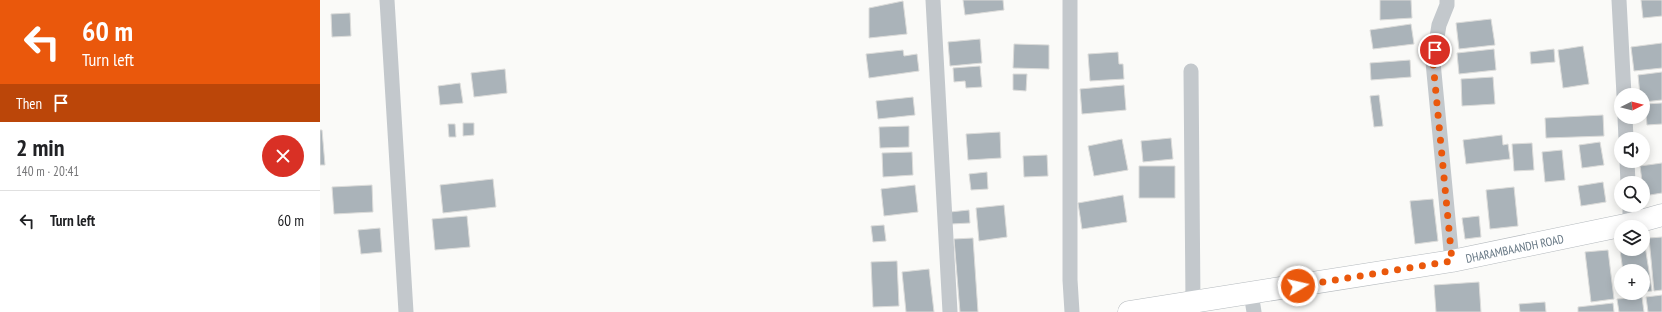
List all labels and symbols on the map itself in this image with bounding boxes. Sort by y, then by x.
pin [1418,33,1452,67]
north arrow [1614,88,1650,124]
street label: DHARAMBAANDH ROAD [1464,230,1565,265]
position arrow [1277,265,1319,307]

